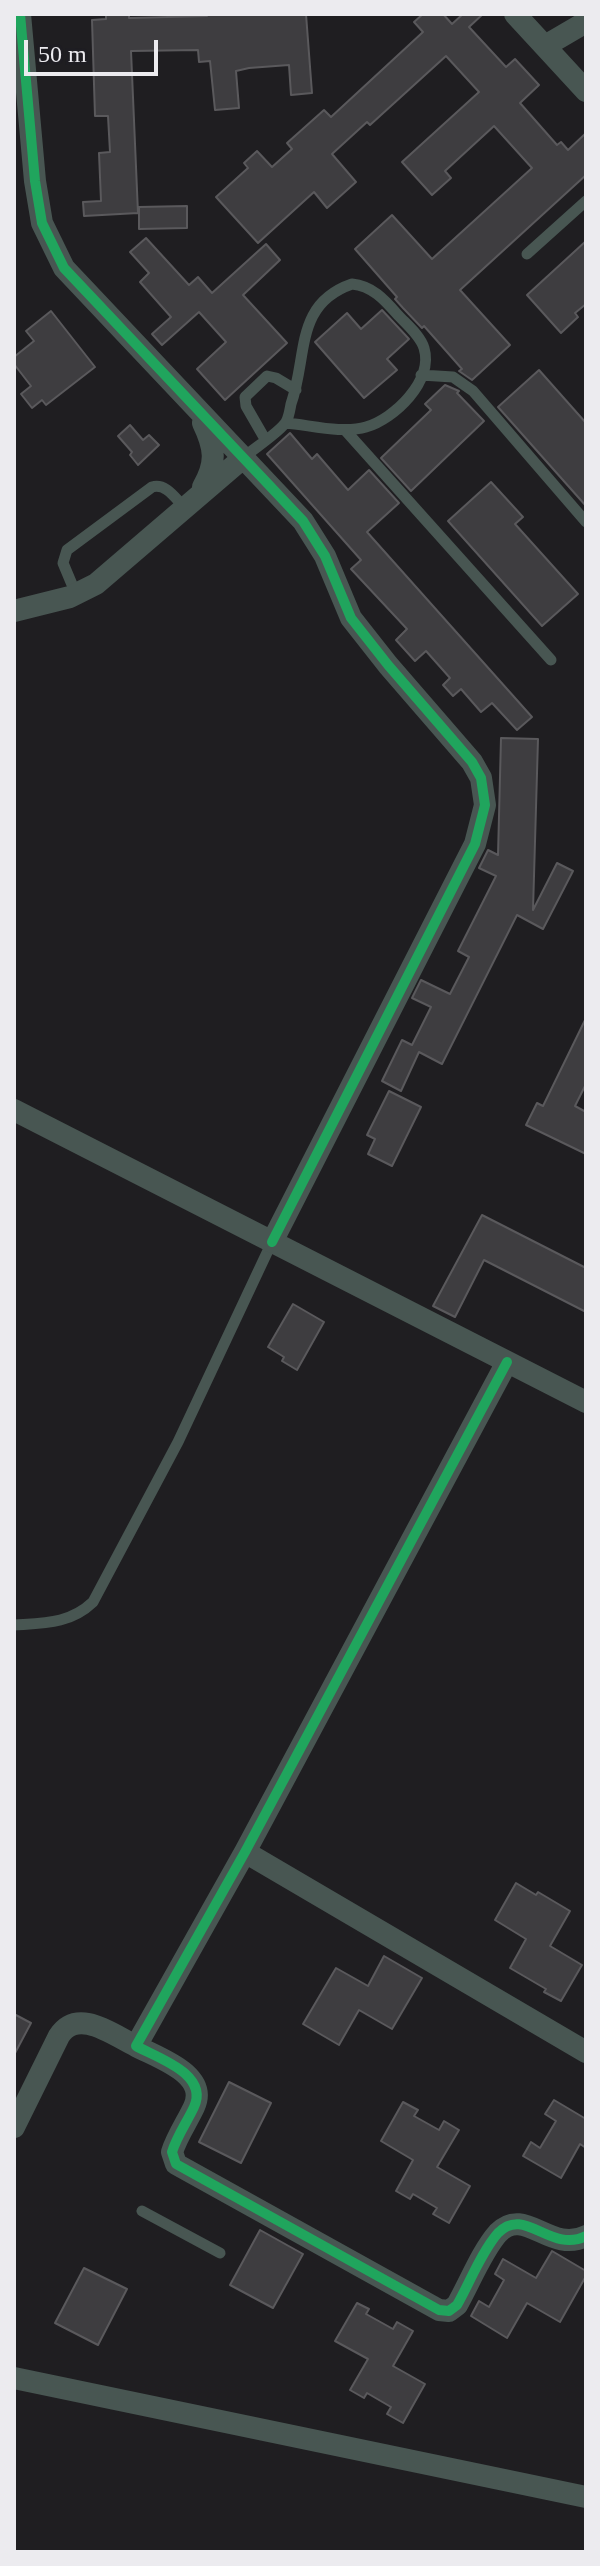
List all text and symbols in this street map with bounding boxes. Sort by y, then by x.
scale bar [28,24,162,74]
text: 50 m [38,41,87,67]

